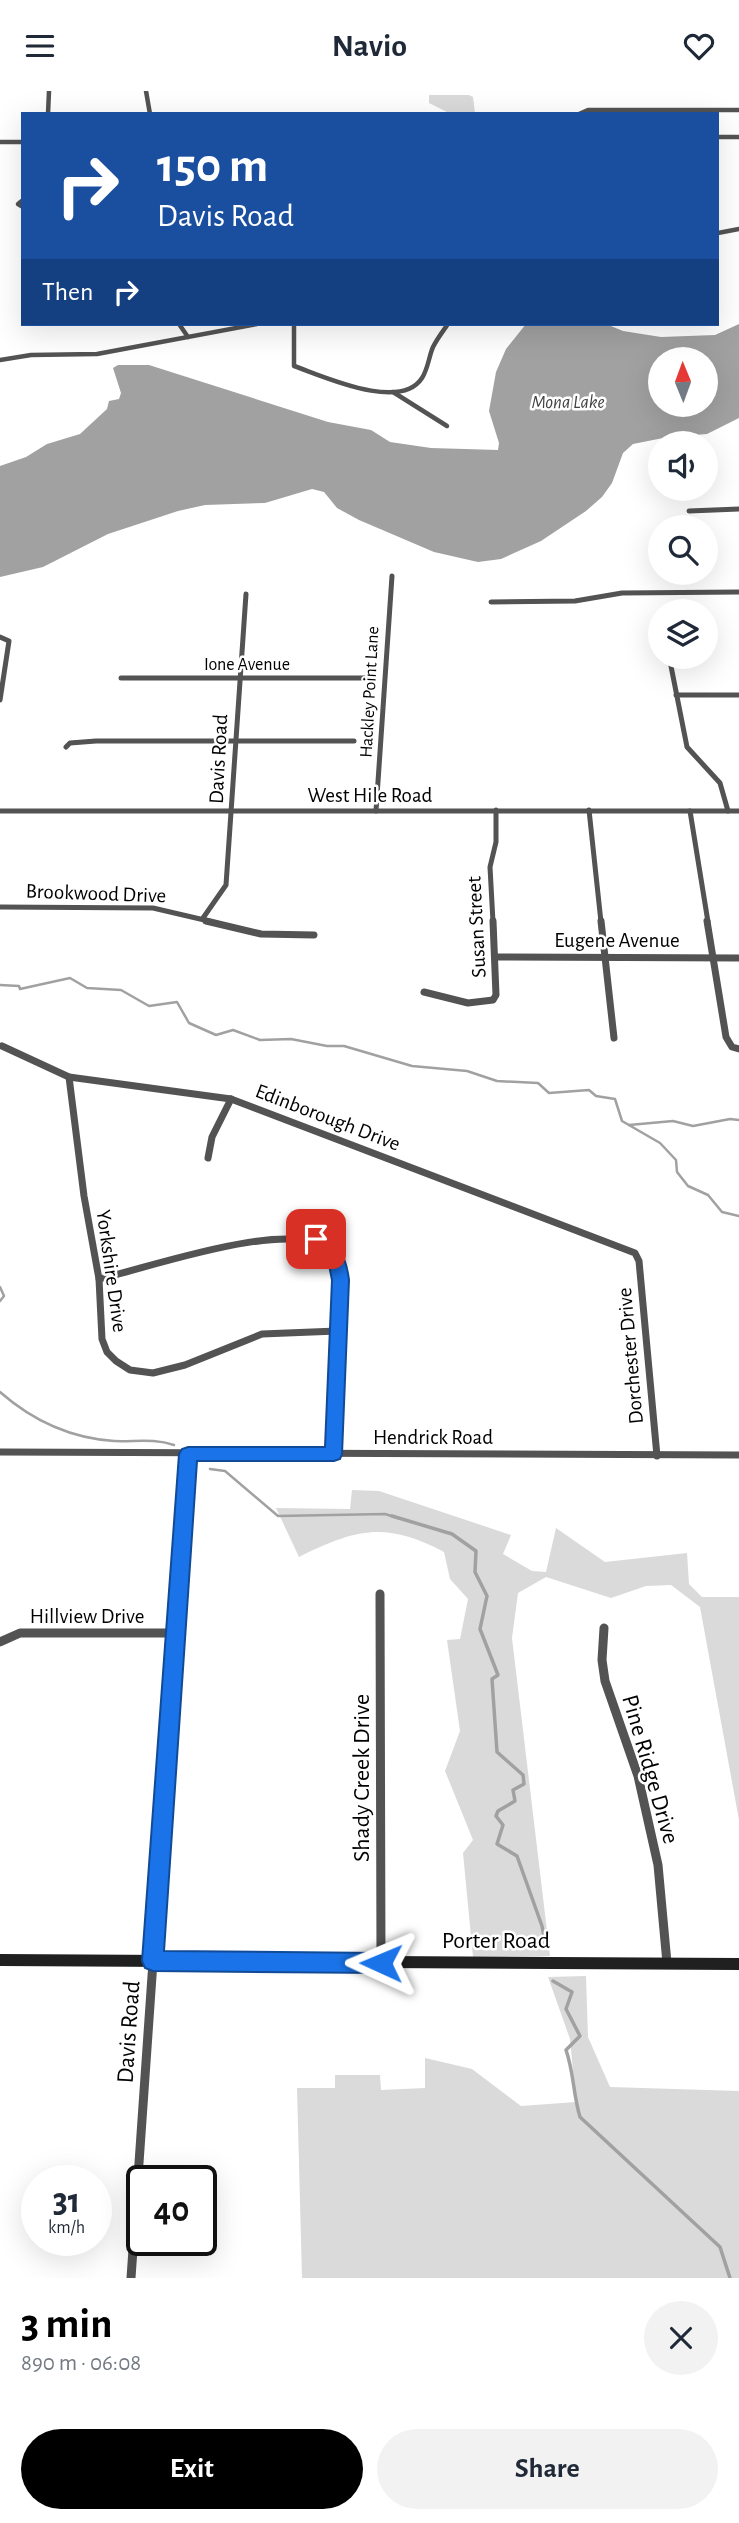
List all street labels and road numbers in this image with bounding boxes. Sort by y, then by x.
street label: Hackley Point Lane [358,626,382,758]
street label: Ione Avenue [204,656,290,674]
street label: Davis Road [206,713,231,804]
street label: West Hile Road [308,785,433,806]
street label: Susan Street [463,875,490,978]
street label: Brookwood Drive [25,881,167,906]
street label: Eugene Avenue [554,930,680,951]
street label: Edinborough Drive [252,1080,403,1155]
street label: Yorkshire Drive [93,1208,131,1334]
street label: Dorchester Drive [614,1287,647,1425]
street label: Hendrick Road [373,1427,493,1448]
street label: Hillview Drive [30,1606,144,1627]
street label: Pine Ridge Drive [617,1692,683,1847]
street label: Shady Creek Drive [350,1694,374,1862]
street label: Porter Road [442,1929,550,1953]
street label: Davis Road [113,1980,145,2084]

